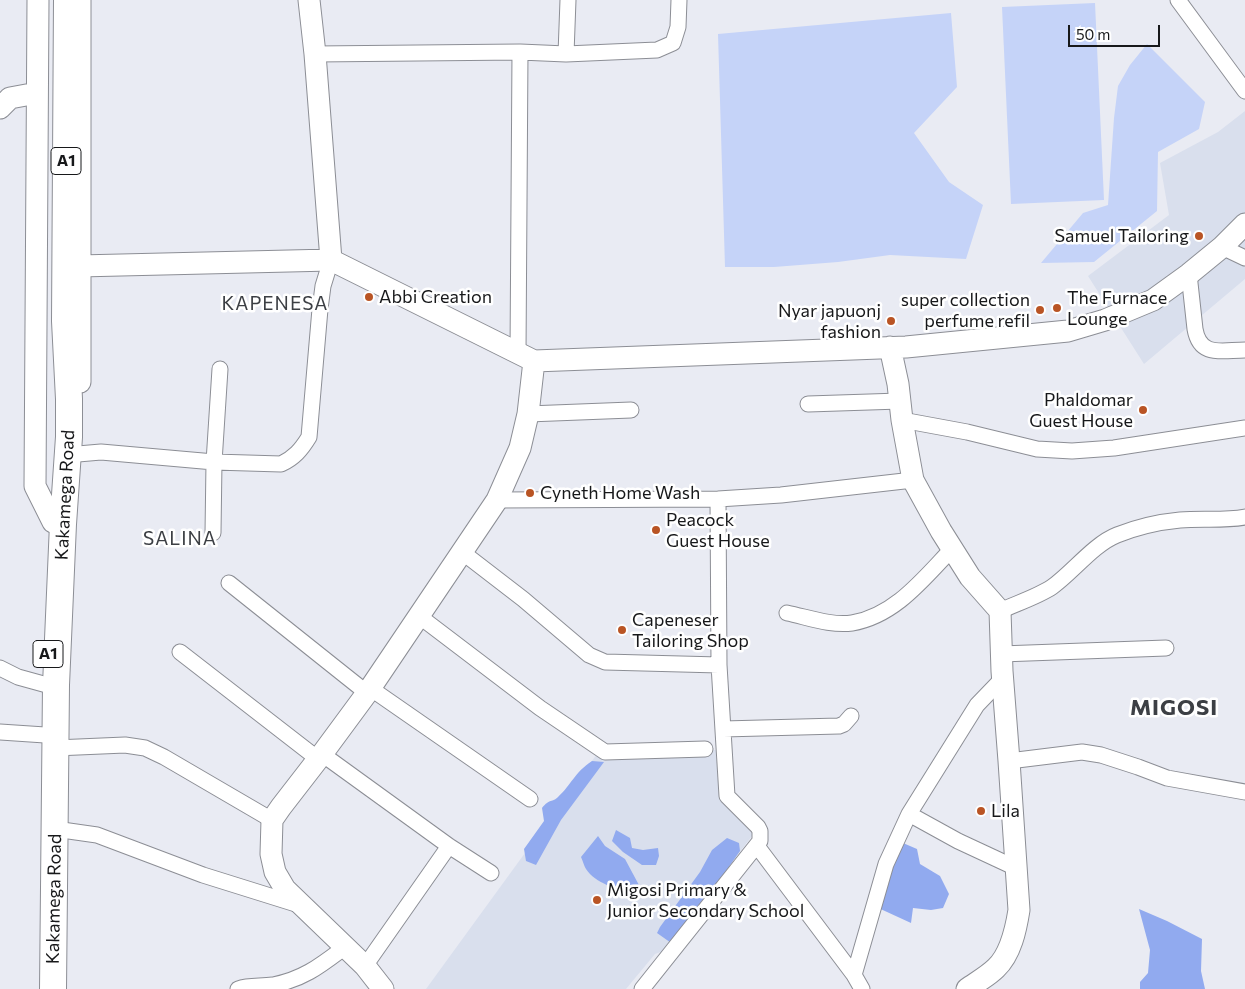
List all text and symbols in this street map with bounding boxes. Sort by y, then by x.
scale bar [1070,15,1162,47]
text: 50 m [1076,25,1110,43]
road number: A1 [51,148,81,175]
place label: Samuel Tailoring [1055,225,1189,247]
marker: Samuel Tailoring [1193,230,1205,242]
place label: Abbi Creation [379,286,492,308]
place label: The Furnace Lounge [1067,287,1167,330]
place label: super collection perfume refil [901,289,1030,332]
marker: Abbi Creation [363,291,375,303]
district label: KAPENESA [221,293,329,315]
place label: Nyar japuonj fashion [778,300,881,342]
marker: The Furnace Lounge [1051,302,1063,314]
marker: super collection perfume refil [1034,304,1046,316]
marker: Nyar japuonj fashion [885,315,897,327]
place label: Phaldomar Guest House [1029,389,1133,432]
marker: Phaldomar Guest House [1137,404,1149,416]
street label: Kakamega Road [51,429,79,561]
place label: Cyneth Home Wash [540,482,700,504]
marker: Cyneth Home Wash [524,487,536,499]
place label: Peacock Guest House [666,509,770,552]
marker: Peacock Guest House [650,524,662,536]
district label: SALINA [142,528,218,550]
place label: Capeneser Tailoring Shop [632,609,749,652]
marker: Capeneser Tailoring Shop [616,624,628,636]
road number: A1 [33,641,63,668]
district label: MIGOSI [1129,695,1219,721]
place label: Lila [991,800,1020,822]
marker: Lila [975,805,987,817]
street label: Kakamega Road [42,834,66,964]
place label: Migosi Primary & Junior Secondary School [607,879,804,922]
marker: Migosi Primary & Junior Secondary School [591,894,603,906]

